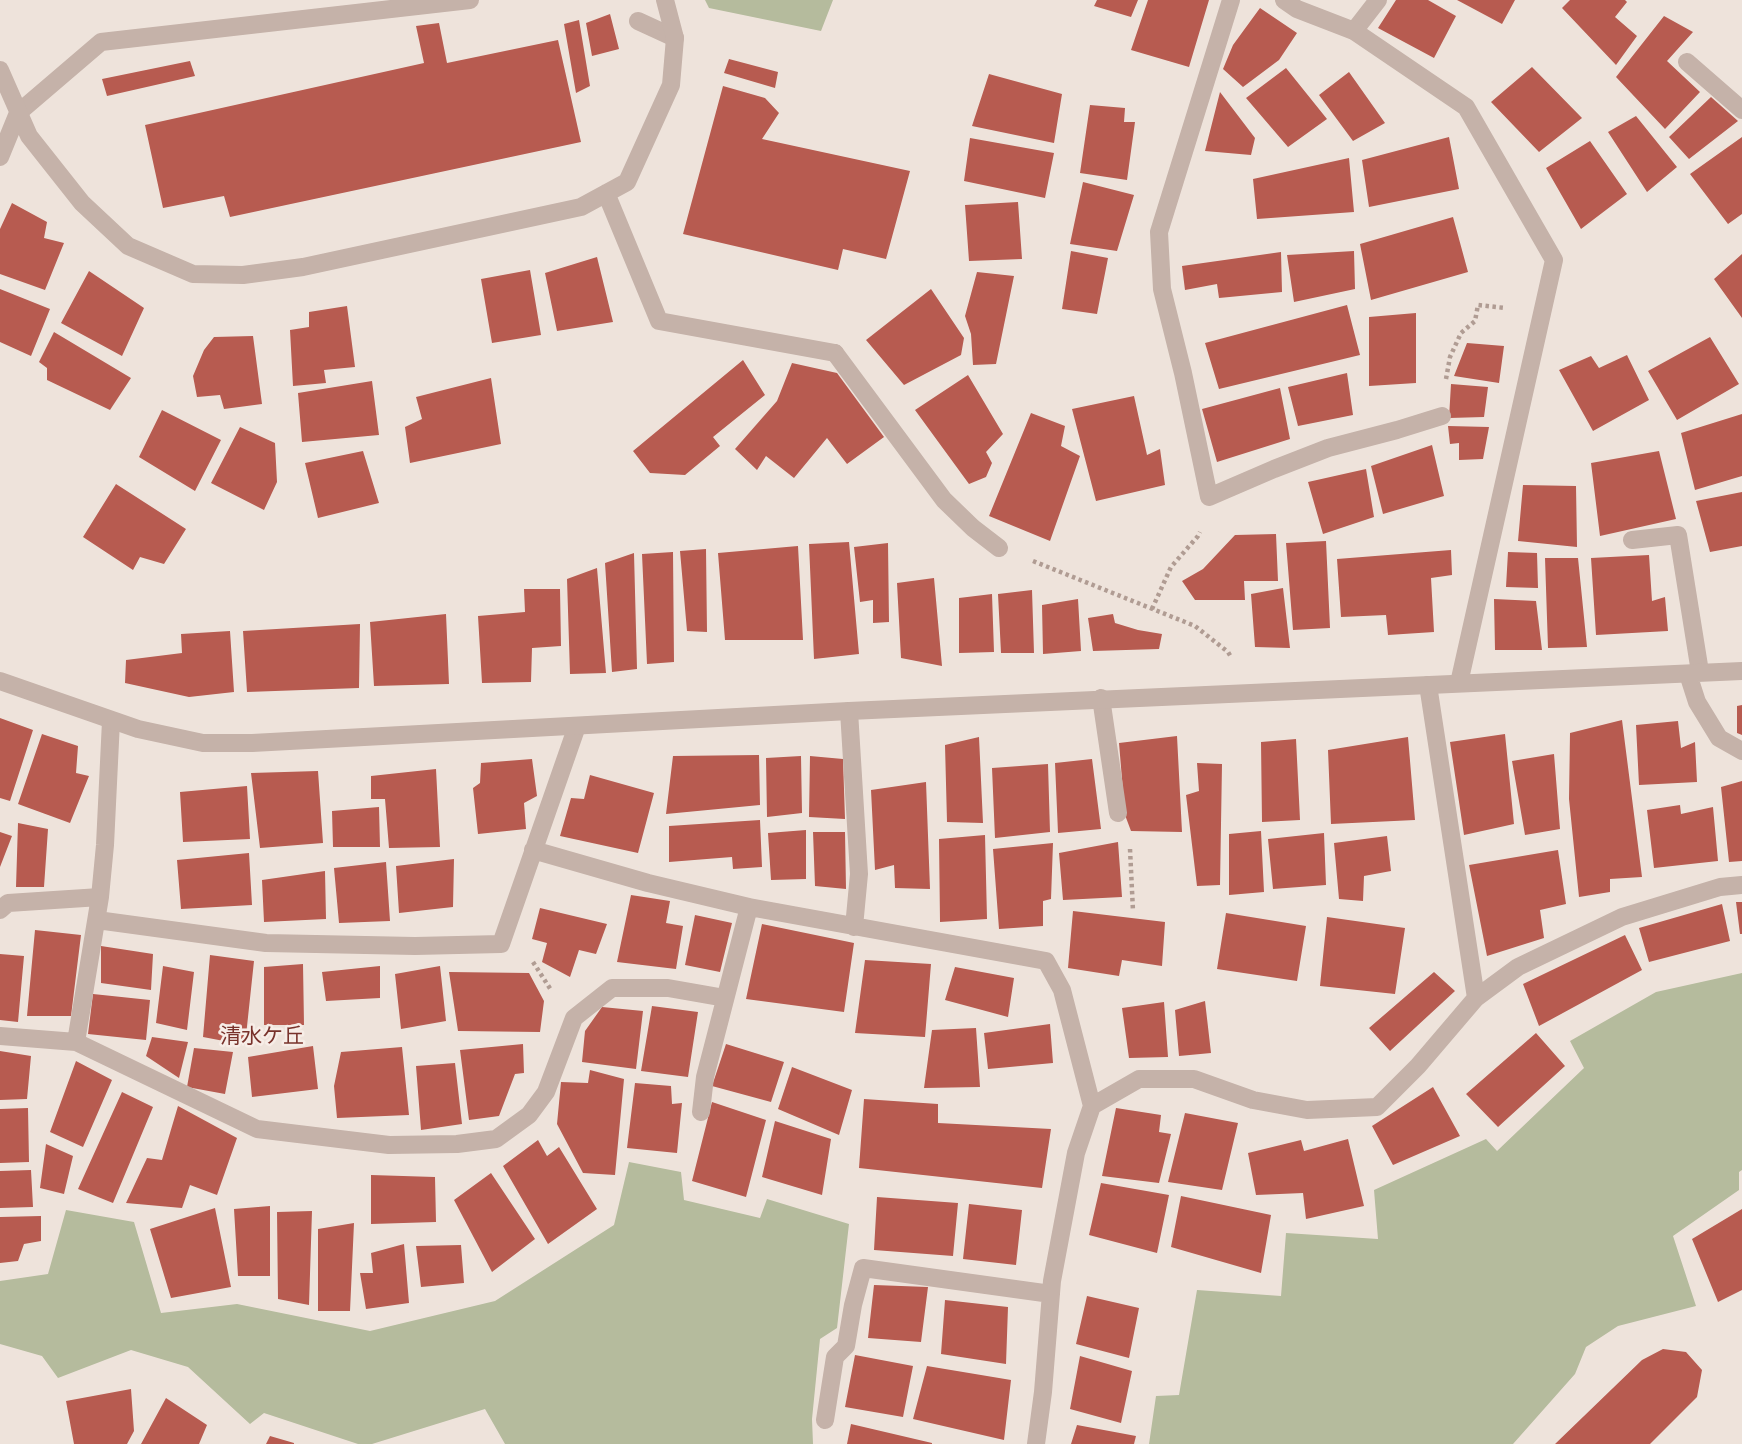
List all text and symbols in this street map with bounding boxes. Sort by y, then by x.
district label: 清水ケ丘 [220,1024,304,1050]

